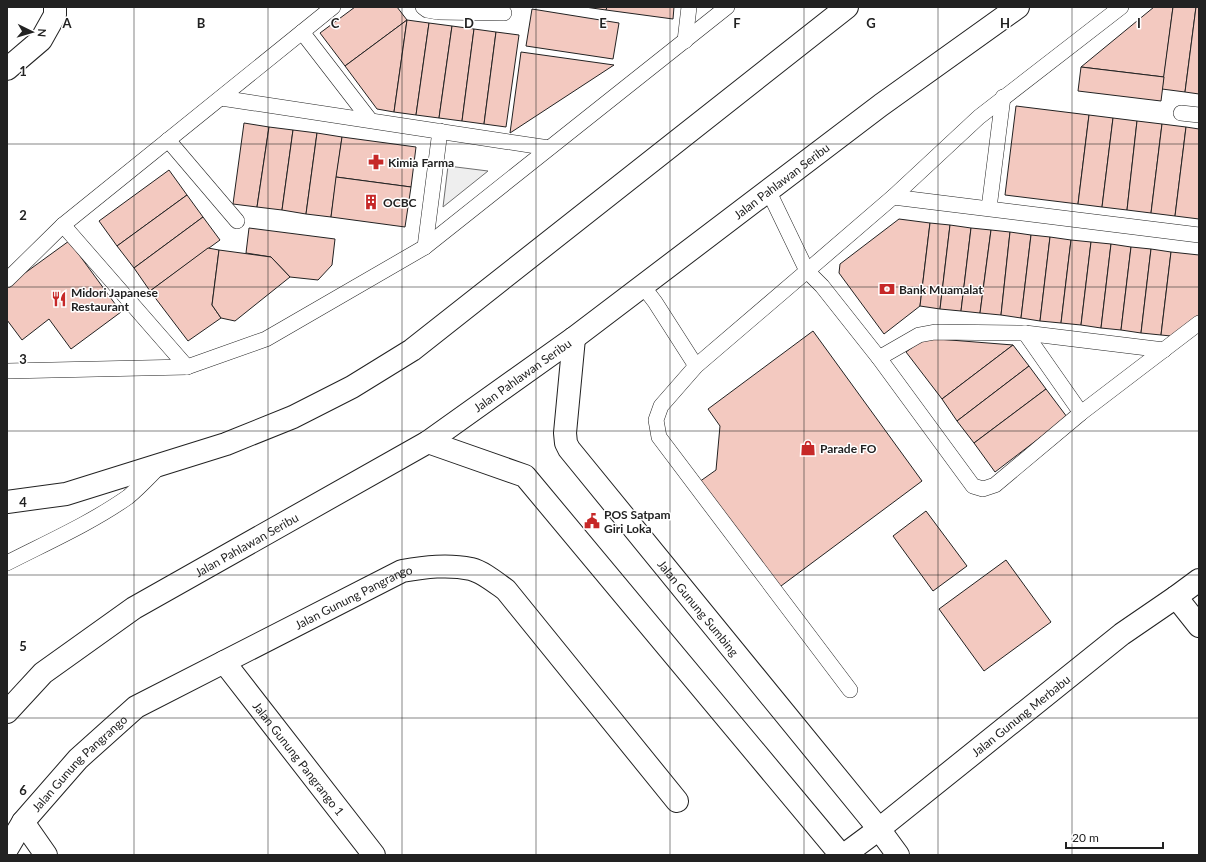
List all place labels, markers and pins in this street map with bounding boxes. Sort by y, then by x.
pharmacy icon: Kimia Farma [367,153,385,171]
place label: Kimia Farma [388,155,454,170]
building icon: OCBC [362,193,380,211]
place label: OCBC [383,195,417,210]
bank icon: Bank Muamalat [878,280,896,298]
place label: Bank Muamalat [899,282,983,297]
place label: Midori Japanese Restaurant [71,285,158,314]
restaurant icon: Midori Japanese Restaurant [50,290,68,308]
shop icon: Parade FO [799,439,817,457]
place label: Parade FO [820,441,877,456]
place label: POS Satpam Giri Loka [604,507,671,536]
public building icon: POS Satpam Giri Loka [583,512,601,530]

